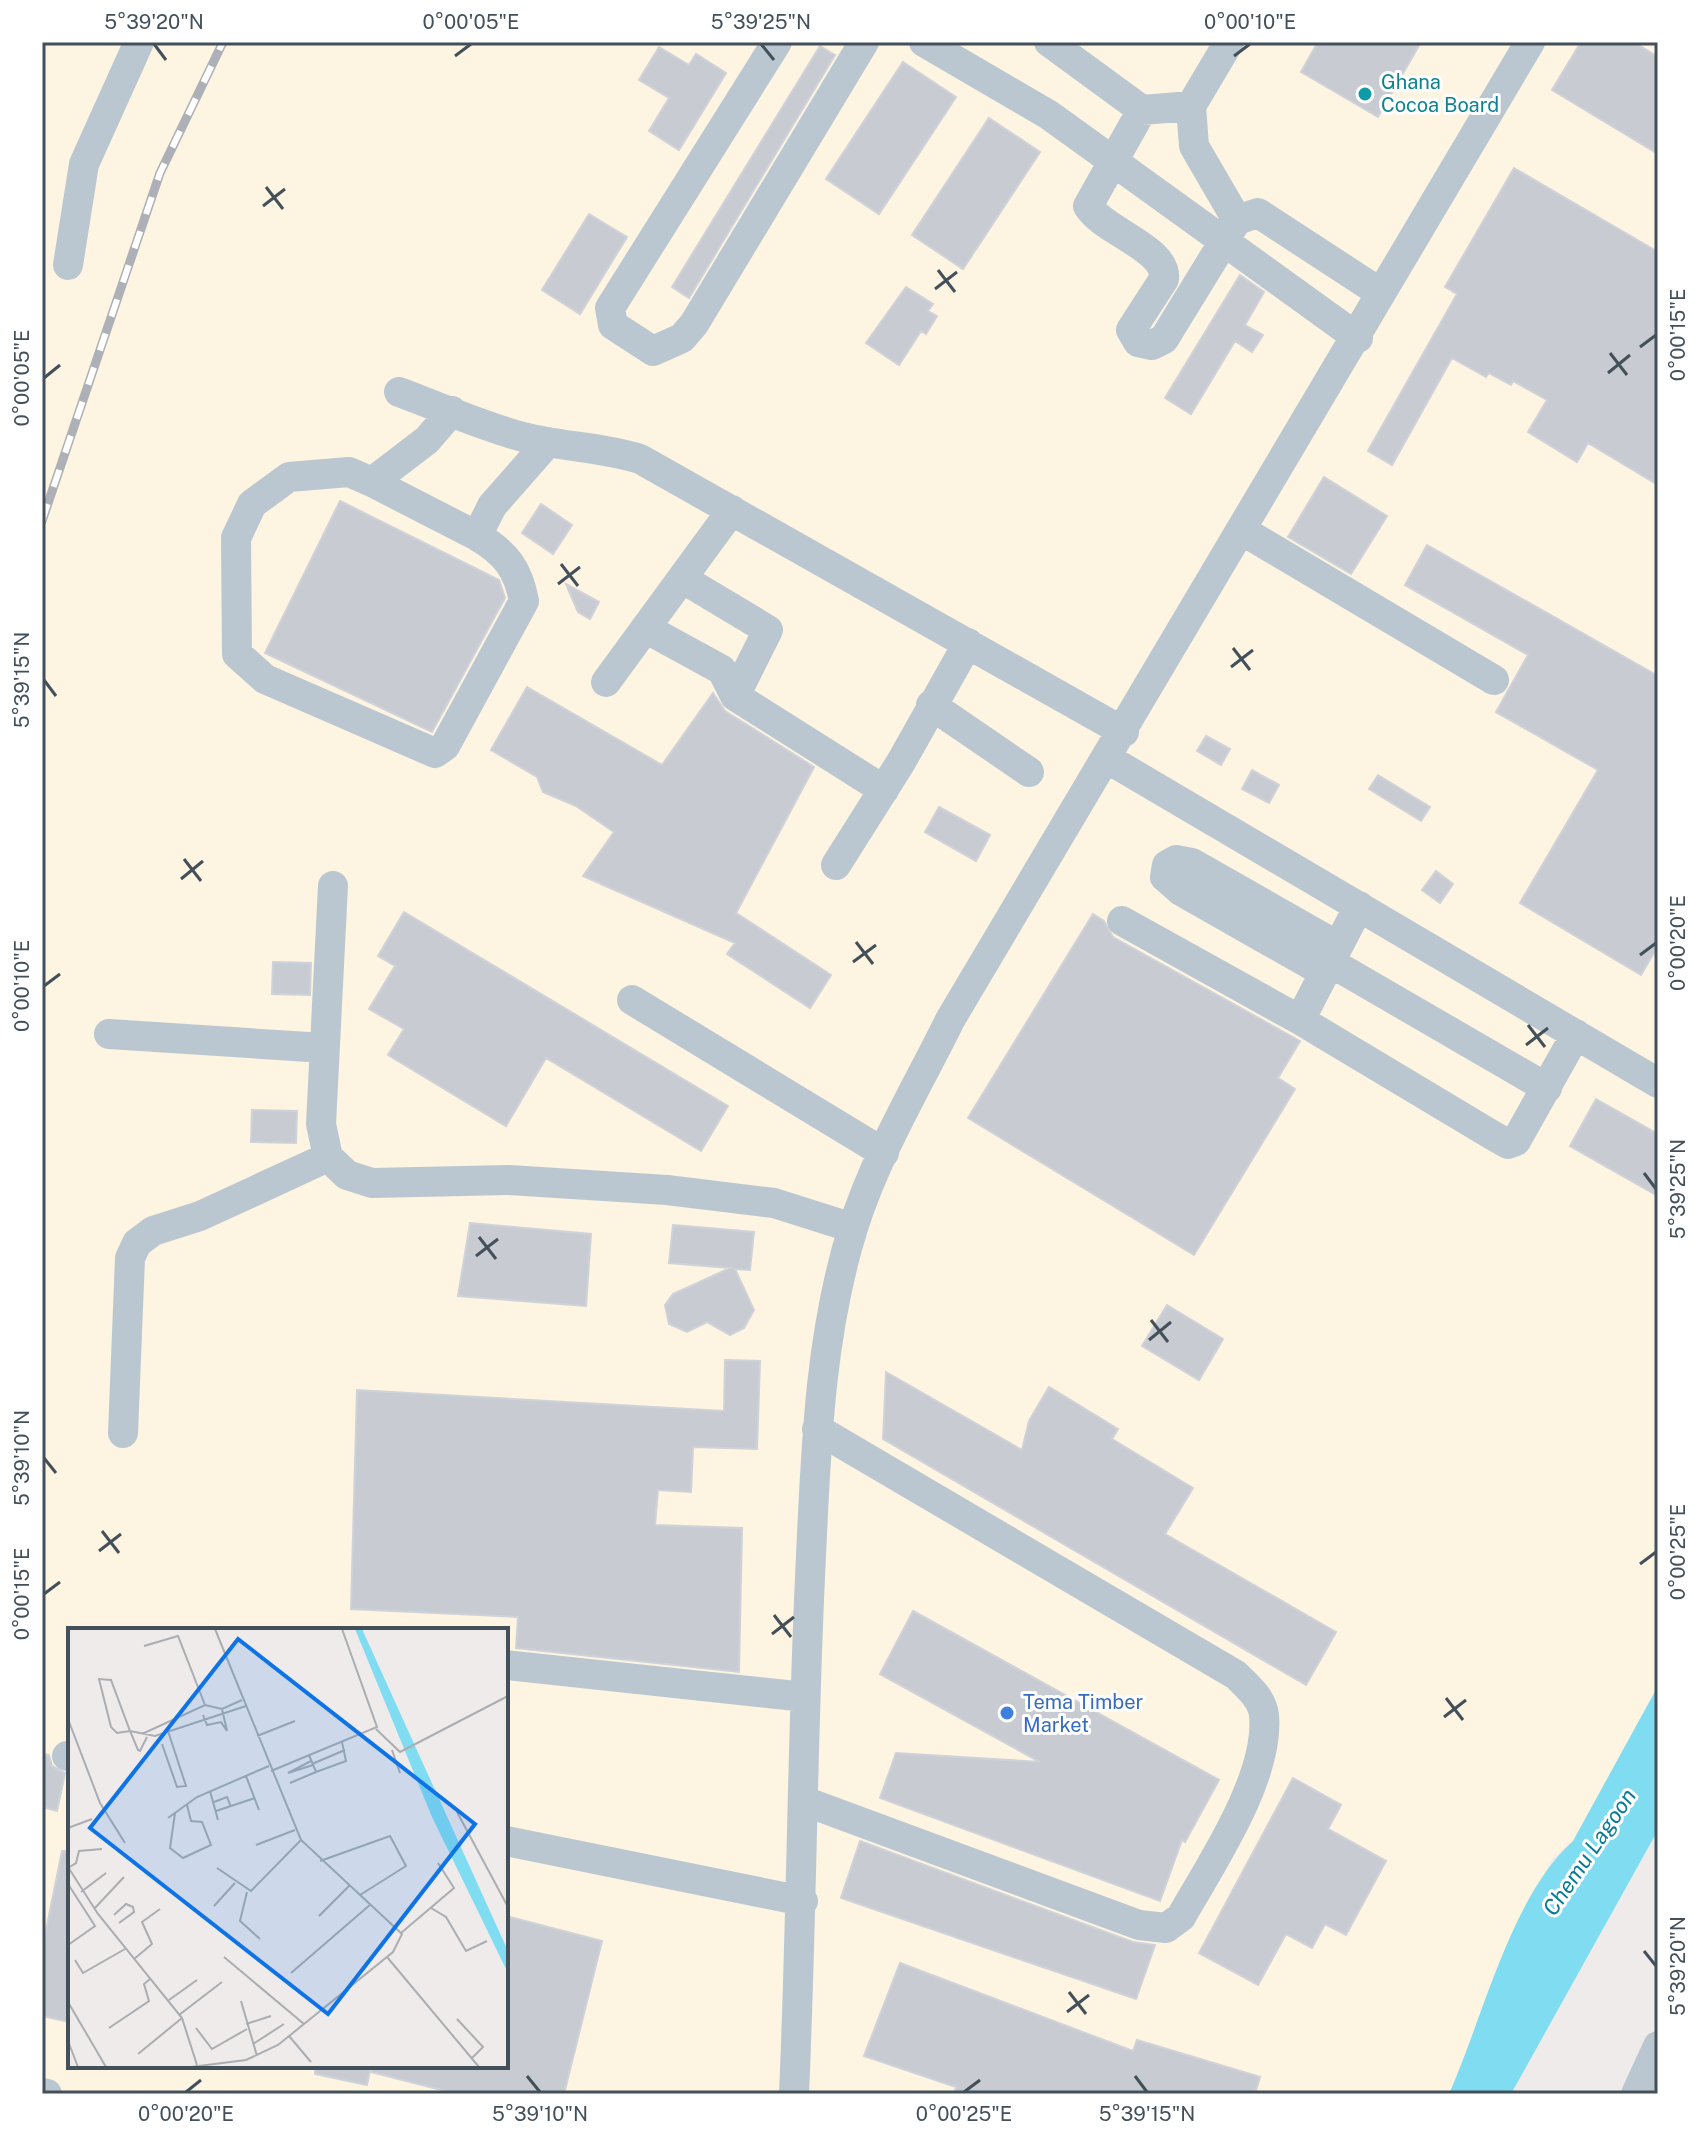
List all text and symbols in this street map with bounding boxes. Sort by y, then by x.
text: 5°39'20"N [104,10,204,34]
text: 0°00'05"E [423,10,519,34]
text: 5°39'25"N [711,10,811,34]
text: 0°00'10"E [1204,10,1296,34]
place label: Ghana Cocoa Board [1381,70,1499,117]
marker: Ghana Cocoa Board [1356,85,1374,103]
text: 0°00'15"E [1666,289,1690,381]
text: 0°00'05"E [10,330,34,426]
text: 5°39'15"N [10,632,34,728]
text: 0°00'20"E [1666,895,1690,991]
text: 0°00'10"E [10,940,34,1032]
text: 5°39'25"N [1666,1139,1690,1239]
text: 5°39'10"N [10,1410,34,1506]
text: 0°00'25"E [1666,1504,1690,1600]
text: 0°00'15"E [10,1548,34,1640]
inset map [68,1628,508,2068]
place label: Tema Timber Market [1023,1690,1144,1737]
marker: Tema Timber Market [998,1704,1016,1722]
water label: Chemu Lagoon [1537,1784,1641,1920]
text: 5°39'20"N [1666,1916,1690,2016]
text: 0°00'20"E [138,2102,234,2126]
text: 5°39'10"N [492,2102,588,2126]
text: 0°00'25"E [916,2102,1012,2126]
text: 5°39'15"N [1099,2102,1195,2126]

